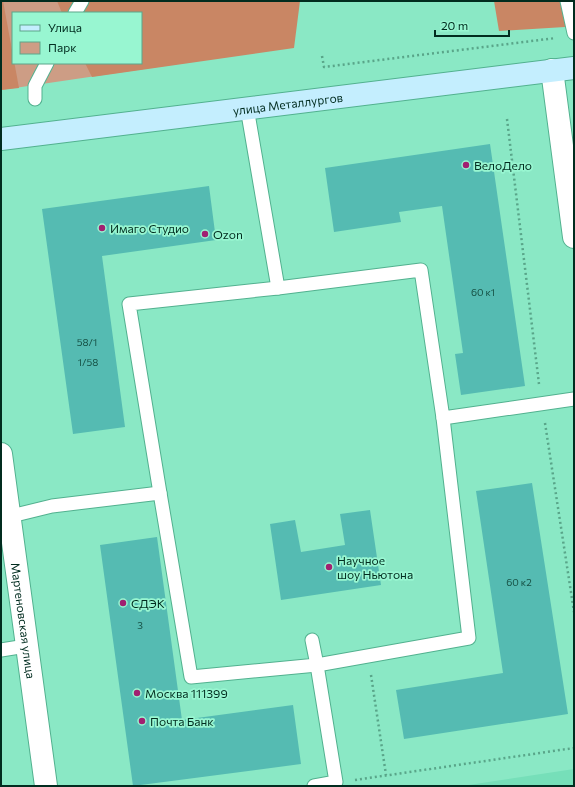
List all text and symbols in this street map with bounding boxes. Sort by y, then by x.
legend [12,12,142,64]
scale bar [435,12,509,38]
text: 20 m [441,18,468,32]
text: Улица [48,20,82,34]
text: Парк [48,40,77,54]
street label: улица Металлургов [232,90,344,117]
place label: ВелоДело [474,158,532,172]
marker: ВелоДело [461,160,471,170]
place label: Имаго Студио [110,221,189,235]
marker: Имаго Студио [97,223,107,233]
place label: Ozon [213,227,243,241]
marker: Ozon [200,229,210,239]
house number: 60 к1 [471,286,495,298]
house number: 58/1 [77,336,97,348]
house number: 1/58 [78,356,98,368]
place label: Научное шоу Ньютона [337,553,413,581]
street label: Мартеновская улица [9,562,38,679]
marker: Научное шоу Ньютона [324,562,334,572]
house number: 60 к2 [506,576,532,588]
place label: СДЭК [131,596,165,610]
marker: СДЭК [118,598,128,608]
house number: 3 [137,619,143,631]
place label: Москва 111399 [145,686,228,700]
marker: Москва 111399 [132,688,142,698]
place label: Почта Банк [150,714,214,728]
marker: Почта Банк [137,716,147,726]

